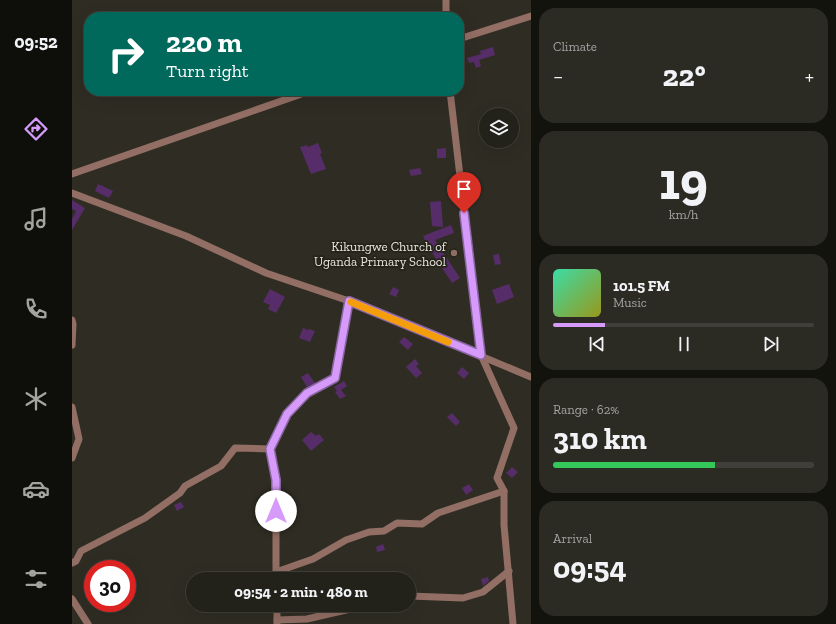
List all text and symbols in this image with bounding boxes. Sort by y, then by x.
text: 220 m [166,26,242,59]
icon: right [100,28,152,80]
text: 09:52 [14,31,58,53]
text: Climate [553,39,597,54]
text: 22° [662,58,706,94]
text: Turn right [166,60,248,82]
text: − [553,63,563,90]
text: + [805,63,814,90]
map controls [479,108,519,148]
button: layers [479,108,519,148]
icon: directions [22,115,50,143]
text: 19 [659,150,708,212]
pin [447,172,481,213]
icon: arrive [453,178,475,200]
icon: music [22,205,50,233]
text: km/h [669,207,698,222]
place label: Kikungwe Church of Uganda Primary School [314,239,447,269]
marker: Kikungwe Church of Uganda Primary School [449,248,459,258]
text: 101.5 FM [613,277,670,295]
icon: phone [22,295,50,323]
text: Music [613,295,647,310]
icon: previous [586,333,608,355]
icon: pause [673,333,695,355]
icon: next [760,333,782,355]
icon: climate [22,385,50,413]
text: Range · 62% [553,402,619,417]
text: 310 km [553,421,647,457]
icon: car [22,475,50,503]
position arrow [255,490,297,532]
text: Arrival [553,531,592,546]
text: 09:54 [553,550,627,586]
speed limit sign: 30 [84,560,136,612]
icon: filters [22,565,50,593]
text: 09:54 · 2 min · 480 m [234,583,368,601]

